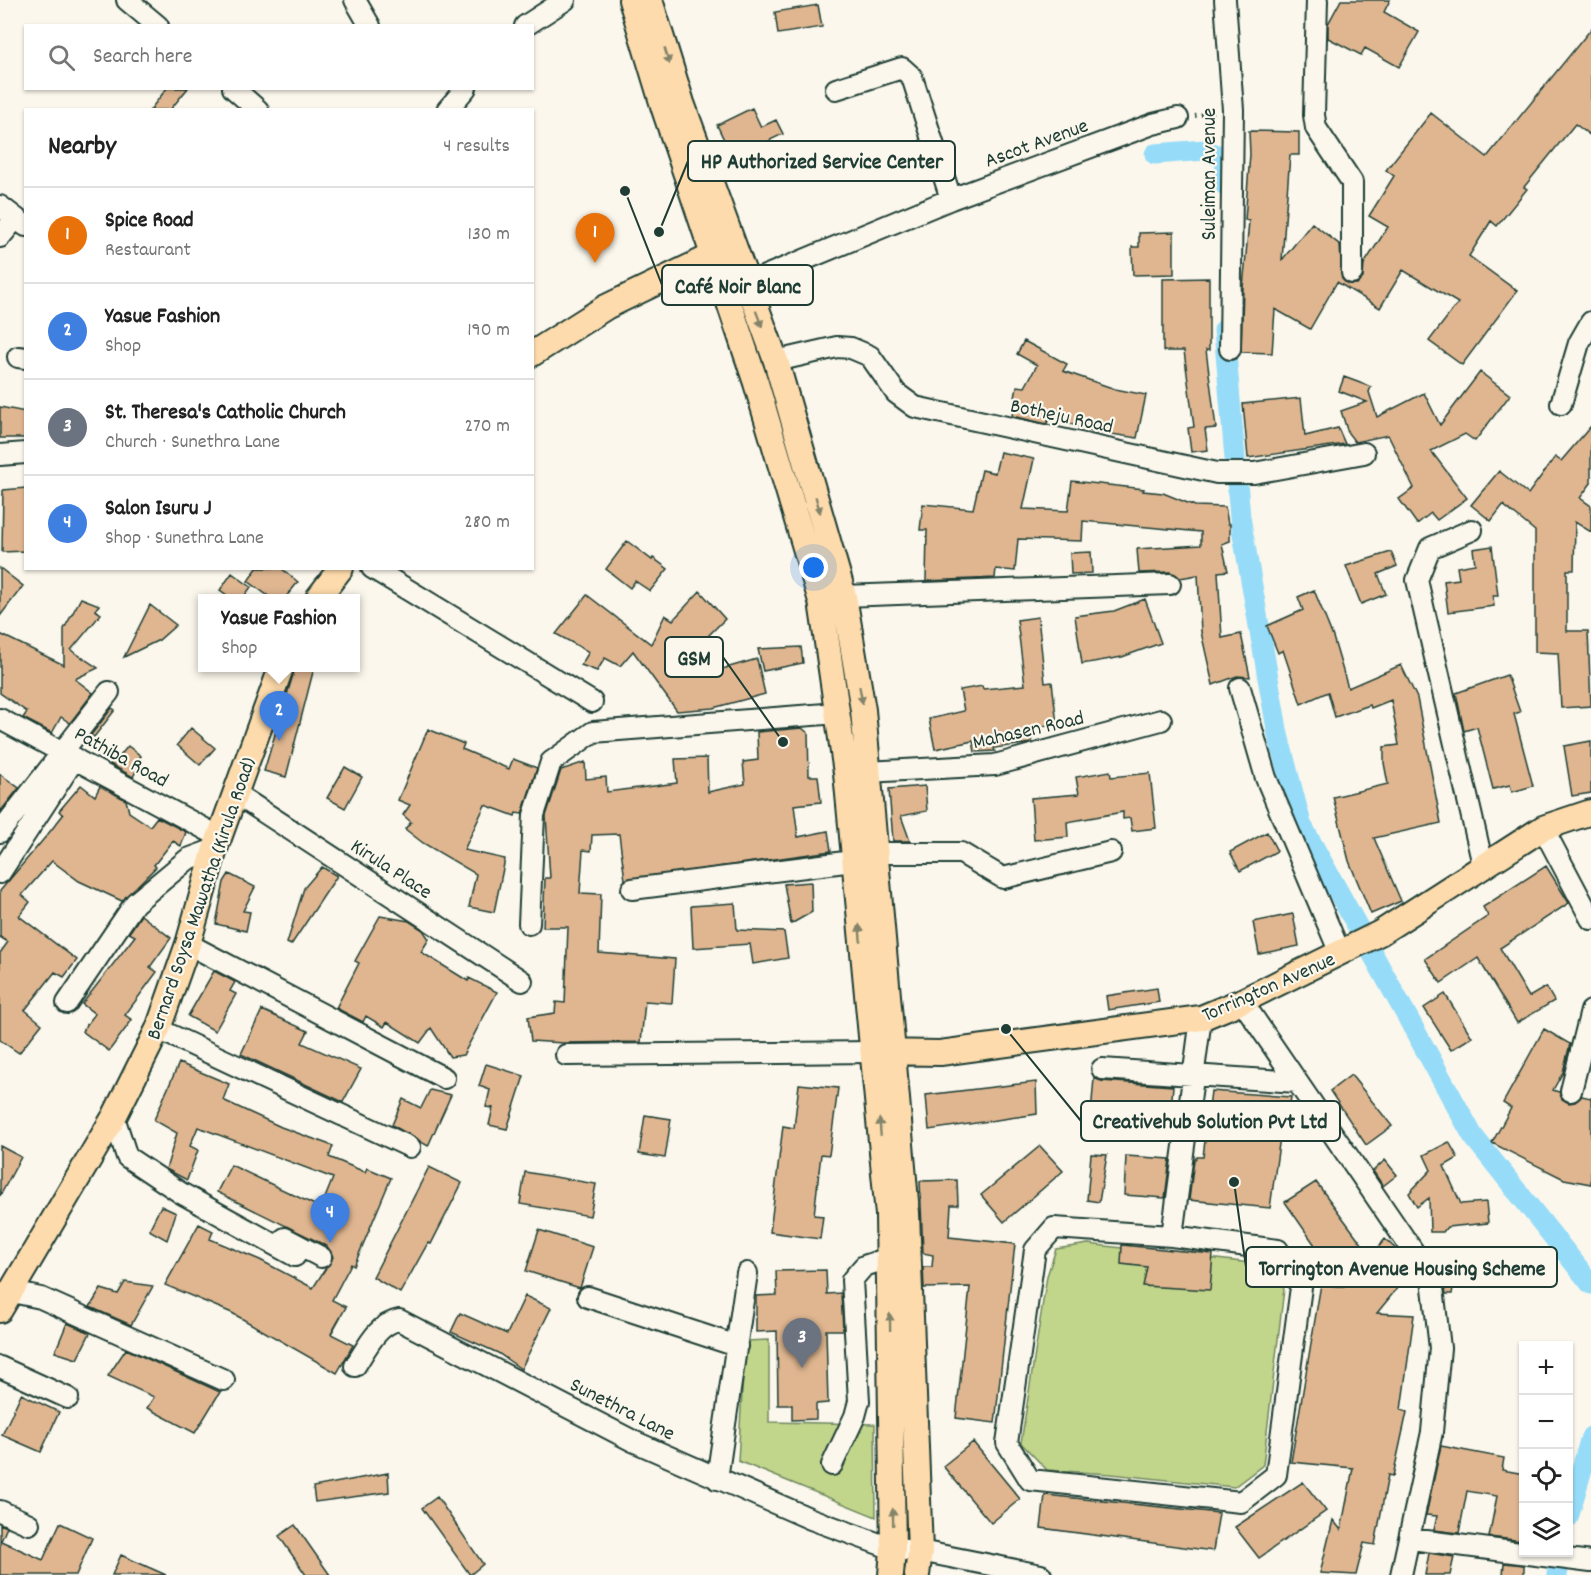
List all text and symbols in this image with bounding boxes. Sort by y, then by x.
search box [24,24,534,90]
icon: search [45,41,78,74]
text: Search here [93,42,192,73]
one-way arrow [663,47,672,65]
street label: Suleiman Avenue [1196,108,1226,240]
street label: Ascot Avenue [981,112,1093,177]
text: Nearby [48,129,116,166]
text: 4 results [443,133,510,161]
callout: HP Authorized Service Center [688,141,955,181]
text: HP Authorized Service Center [701,148,944,179]
text: Spice Road [105,206,194,237]
pin: 1 [576,214,614,263]
text: 1 [65,221,70,249]
text: 130 m [468,221,510,249]
text: Restaurant [105,237,191,265]
callout: Café Noir Blanc [662,265,813,305]
text: Café Noir Blanc [675,273,801,304]
text: Yasue Fashion [105,302,220,333]
one-way arrow [755,310,764,328]
text: 2 [63,317,72,345]
text: 190 m [467,317,510,345]
text: Shop [105,333,141,361]
street label: Botheju Road [1007,392,1116,443]
text: St. Theresa's Catholic Church [105,398,346,429]
text: 3 [63,413,72,441]
text: 270 m [464,413,510,441]
text: Church · Sunethra Lane [105,429,280,457]
text: Salon Isuru J [105,494,212,525]
one-way arrow [814,496,823,514]
text: 4 [63,509,72,537]
text: 280 m [464,509,510,537]
text: Shop · Sunethra Lane [105,525,264,553]
your location [799,553,828,582]
popup [198,594,360,672]
text: Yasue Fashion [221,604,337,635]
text: Shop [221,635,257,663]
callout: GSM [665,637,723,677]
text: GSM [677,645,711,676]
one-way arrow [856,686,865,705]
pin: 2 [260,692,298,741]
street label: Mahasen Road [970,705,1087,759]
street label: Pathiba Road [68,720,173,797]
street label: Bernard Soysa Mawatha (Kirula Road) [140,754,265,1044]
street label: Kirula Place [344,833,437,908]
one-way arrow [855,924,865,943]
street label: Torrington Avenue [1198,946,1341,1032]
callout: Creativehub Solution Pvt Ltd [1081,1101,1340,1141]
text: Creativehub Solution Pvt Ltd [1092,1108,1328,1139]
one-way arrow [875,1117,885,1136]
pin: 4 [310,1194,350,1243]
callout: Torrington Avenue Housing Scheme [1246,1247,1557,1287]
text: Torrington Avenue Housing Scheme [1259,1255,1546,1286]
one-way arrow [885,1312,895,1331]
pin: 3 [782,1318,822,1368]
map controls [1519,1341,1573,1557]
button: + [1519,1341,1573,1395]
street label: Sunethra Lane [564,1371,679,1450]
button: − [1519,1395,1573,1449]
button: locate [1519,1449,1573,1503]
button: layers [1519,1503,1573,1557]
one-way arrow [888,1507,898,1526]

